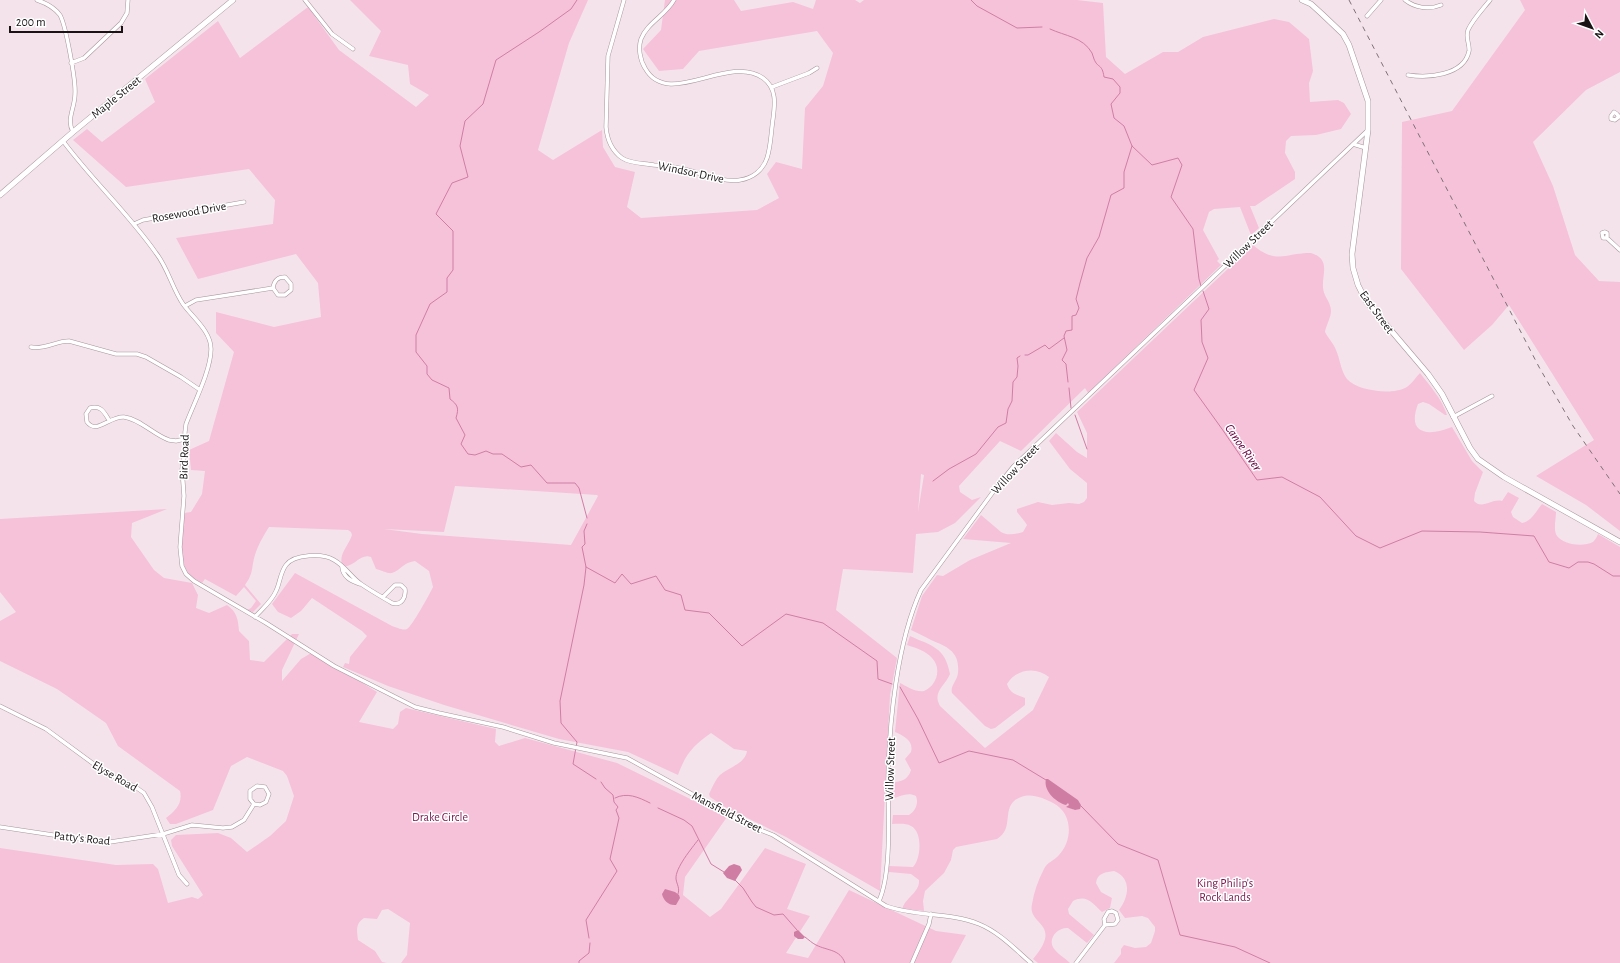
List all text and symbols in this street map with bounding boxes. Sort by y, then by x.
scale bar [10,8,122,34]
north arrow [1572,8,1612,48]
text: 200 m [16,16,46,28]
text: N [1593,28,1606,41]
street label: Maple Street [89,73,143,120]
street label: Windsor Drive [657,159,725,185]
street label: Rosewood Drive [151,200,227,224]
street label: Willow Street [1221,217,1275,270]
street label: East Street [1358,288,1397,336]
water label: Canoe River [1222,422,1264,474]
street label: Bird Road [177,434,191,480]
street label: Willow Street [989,442,1041,496]
street label: Willow Street [883,737,897,801]
street label: Elyse Road [90,758,140,794]
street label: Mansfield Street [690,789,764,835]
park label: Drake Circle [412,811,468,823]
street label: Patty's Road [53,829,111,848]
park label: King Philip’s Rock Lands [1197,877,1253,903]

